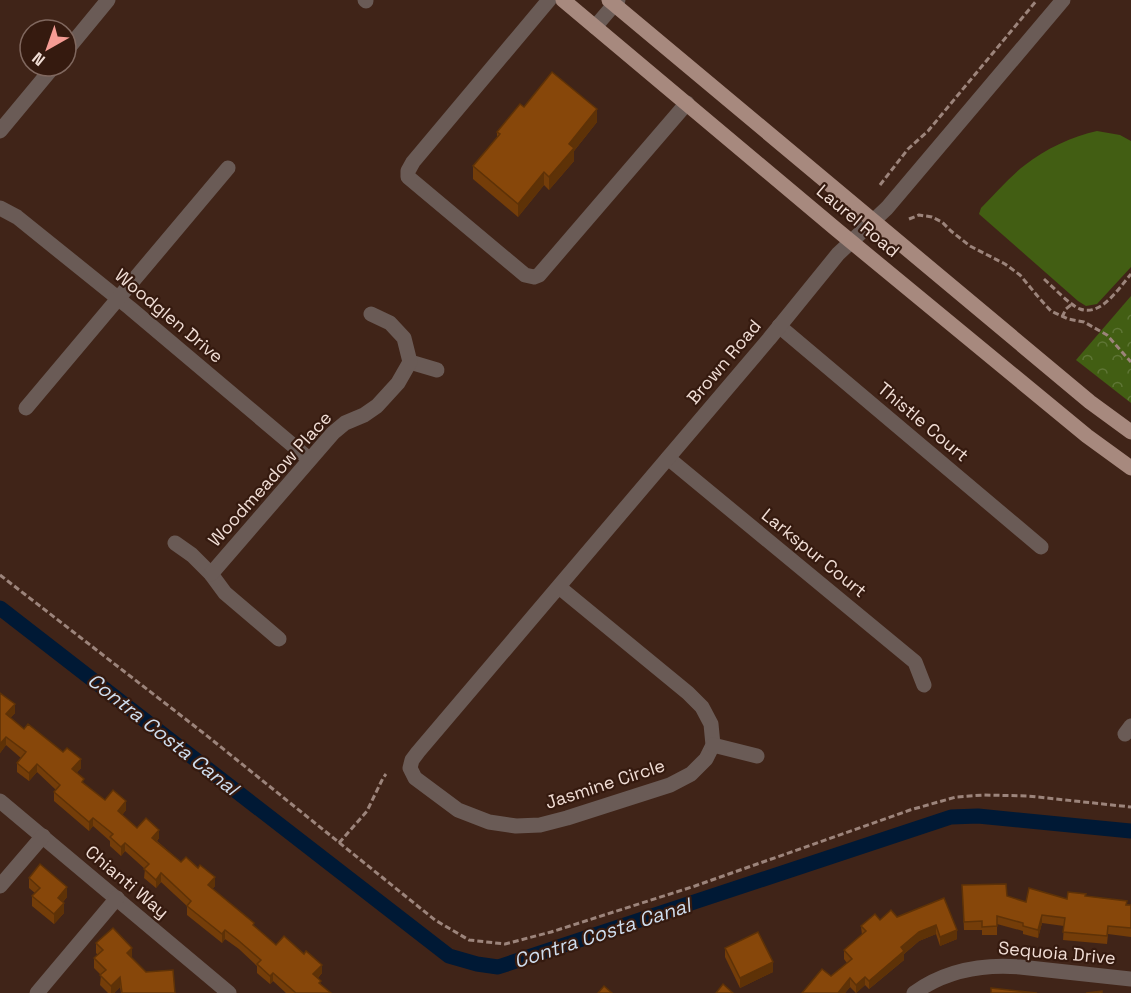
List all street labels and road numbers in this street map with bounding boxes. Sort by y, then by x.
street label: Laurel Road [812,179,905,262]
street label: Woodglen Drive [110,263,228,368]
street label: Brown Road [682,315,766,409]
street label: Thistle Court [873,377,974,466]
street label: Woodmeadow Place [203,406,336,551]
street label: Larkspur Court [757,503,872,602]
street label: Jasmine Circle [542,753,668,814]
street label: Chianti Way [81,840,174,923]
street label: Sequoia Drive [997,936,1117,969]

